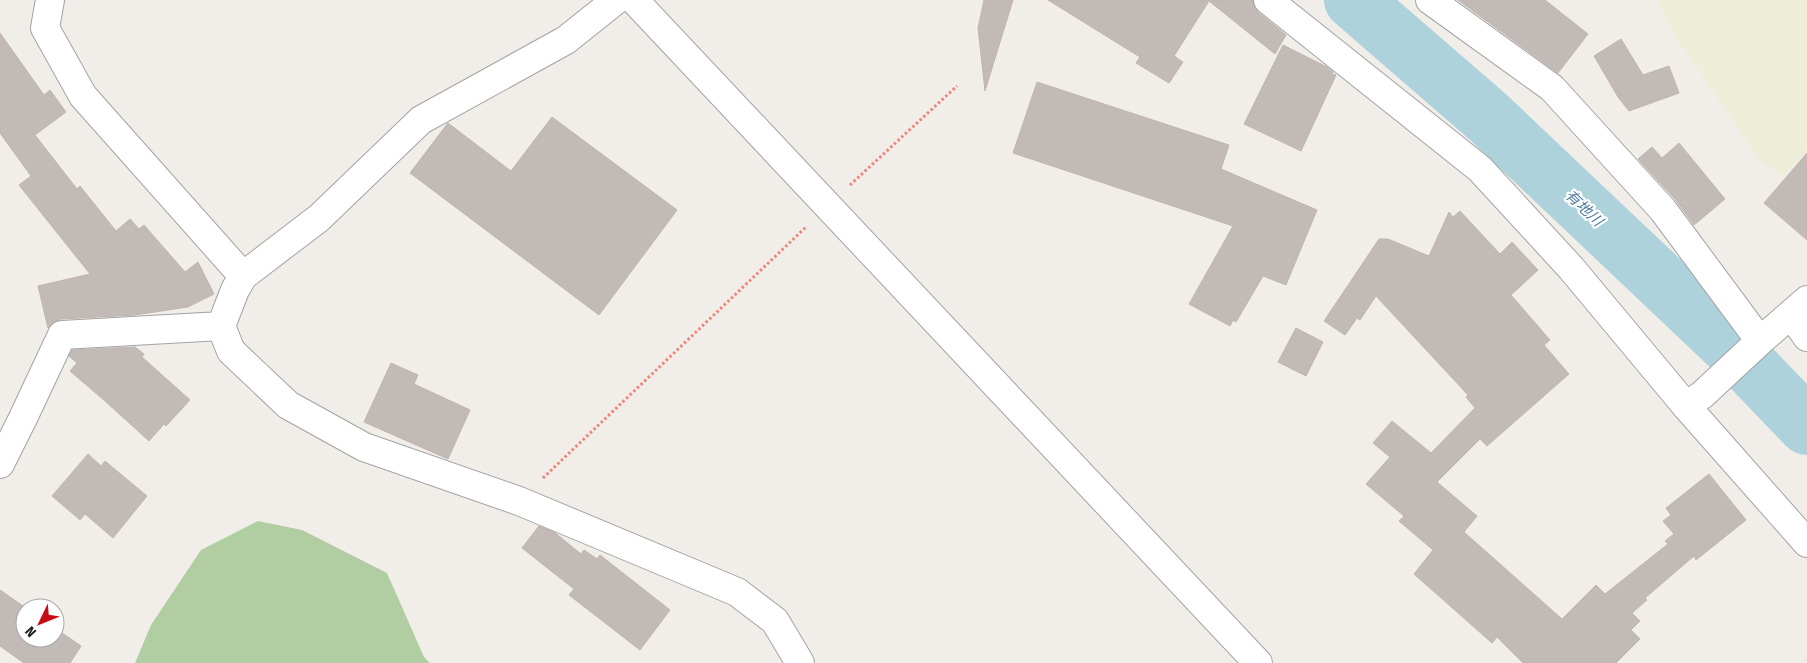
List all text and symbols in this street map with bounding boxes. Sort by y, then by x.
water label: 有地川 [1561,186,1608,231]
north arrow [15,598,65,648]
text: N [22,623,40,640]

